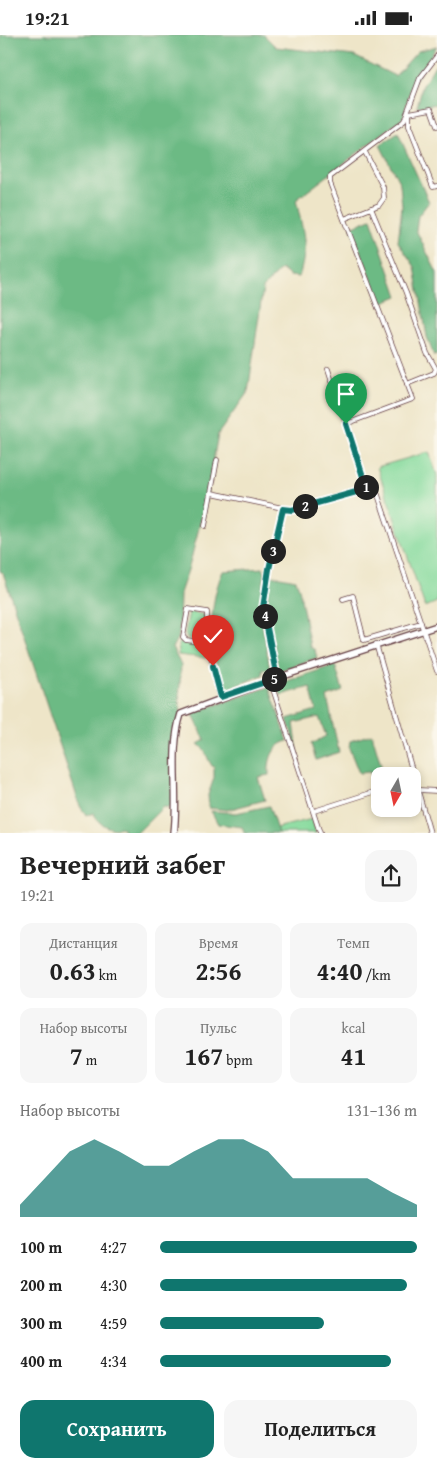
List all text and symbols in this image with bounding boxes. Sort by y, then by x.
text: 19:21 [25,4,70,32]
pin [325,373,367,424]
icon: arrive [332,380,360,408]
pin: 1 [354,475,378,499]
text: 1 [363,477,370,497]
pin: 2 [292,493,318,519]
text: 2 [302,496,309,516]
pin: 3 [260,539,286,563]
text: 3 [270,541,277,561]
pin: 4 [252,603,278,629]
text: 4 [262,606,269,626]
pin [192,615,234,666]
icon: check [199,622,227,650]
pin: 5 [262,667,286,691]
text: 5 [271,669,278,689]
north arrow [371,767,421,817]
map controls [371,767,421,817]
text: Вечерний забег [20,843,225,884]
button: share [365,850,417,902]
text: 19:21 [20,883,55,907]
text: Дистанция [49,933,118,953]
text: Время [199,933,238,953]
text: Темп [337,933,370,953]
text: 0.63 [50,953,96,989]
text: 2:56 [196,953,241,989]
text: 4:40 [316,953,362,989]
text: km [96,965,117,985]
text: /km [362,965,391,985]
text: Набор высоты [40,1018,127,1038]
text: Пульс [200,1018,237,1038]
text: kcal [342,1018,365,1038]
text: 7 [70,1038,83,1074]
text: 167 [184,1038,223,1074]
text: 41 [341,1038,366,1074]
text: m [83,1050,97,1070]
text: bpm [223,1050,253,1070]
text: Набор высоты [20,1098,120,1122]
text: 131–136 m [347,1098,417,1122]
text: 100 m [20,1235,62,1259]
text: 4:27 [100,1235,127,1259]
text: 200 m [20,1273,62,1297]
text: 4:30 [100,1273,127,1297]
text: 300 m [20,1311,62,1335]
text: 4:59 [100,1311,127,1335]
text: 400 m [20,1349,62,1373]
text: 4:34 [100,1349,127,1373]
button: Сохранить [20,1400,214,1458]
button: Поделиться [224,1400,417,1458]

